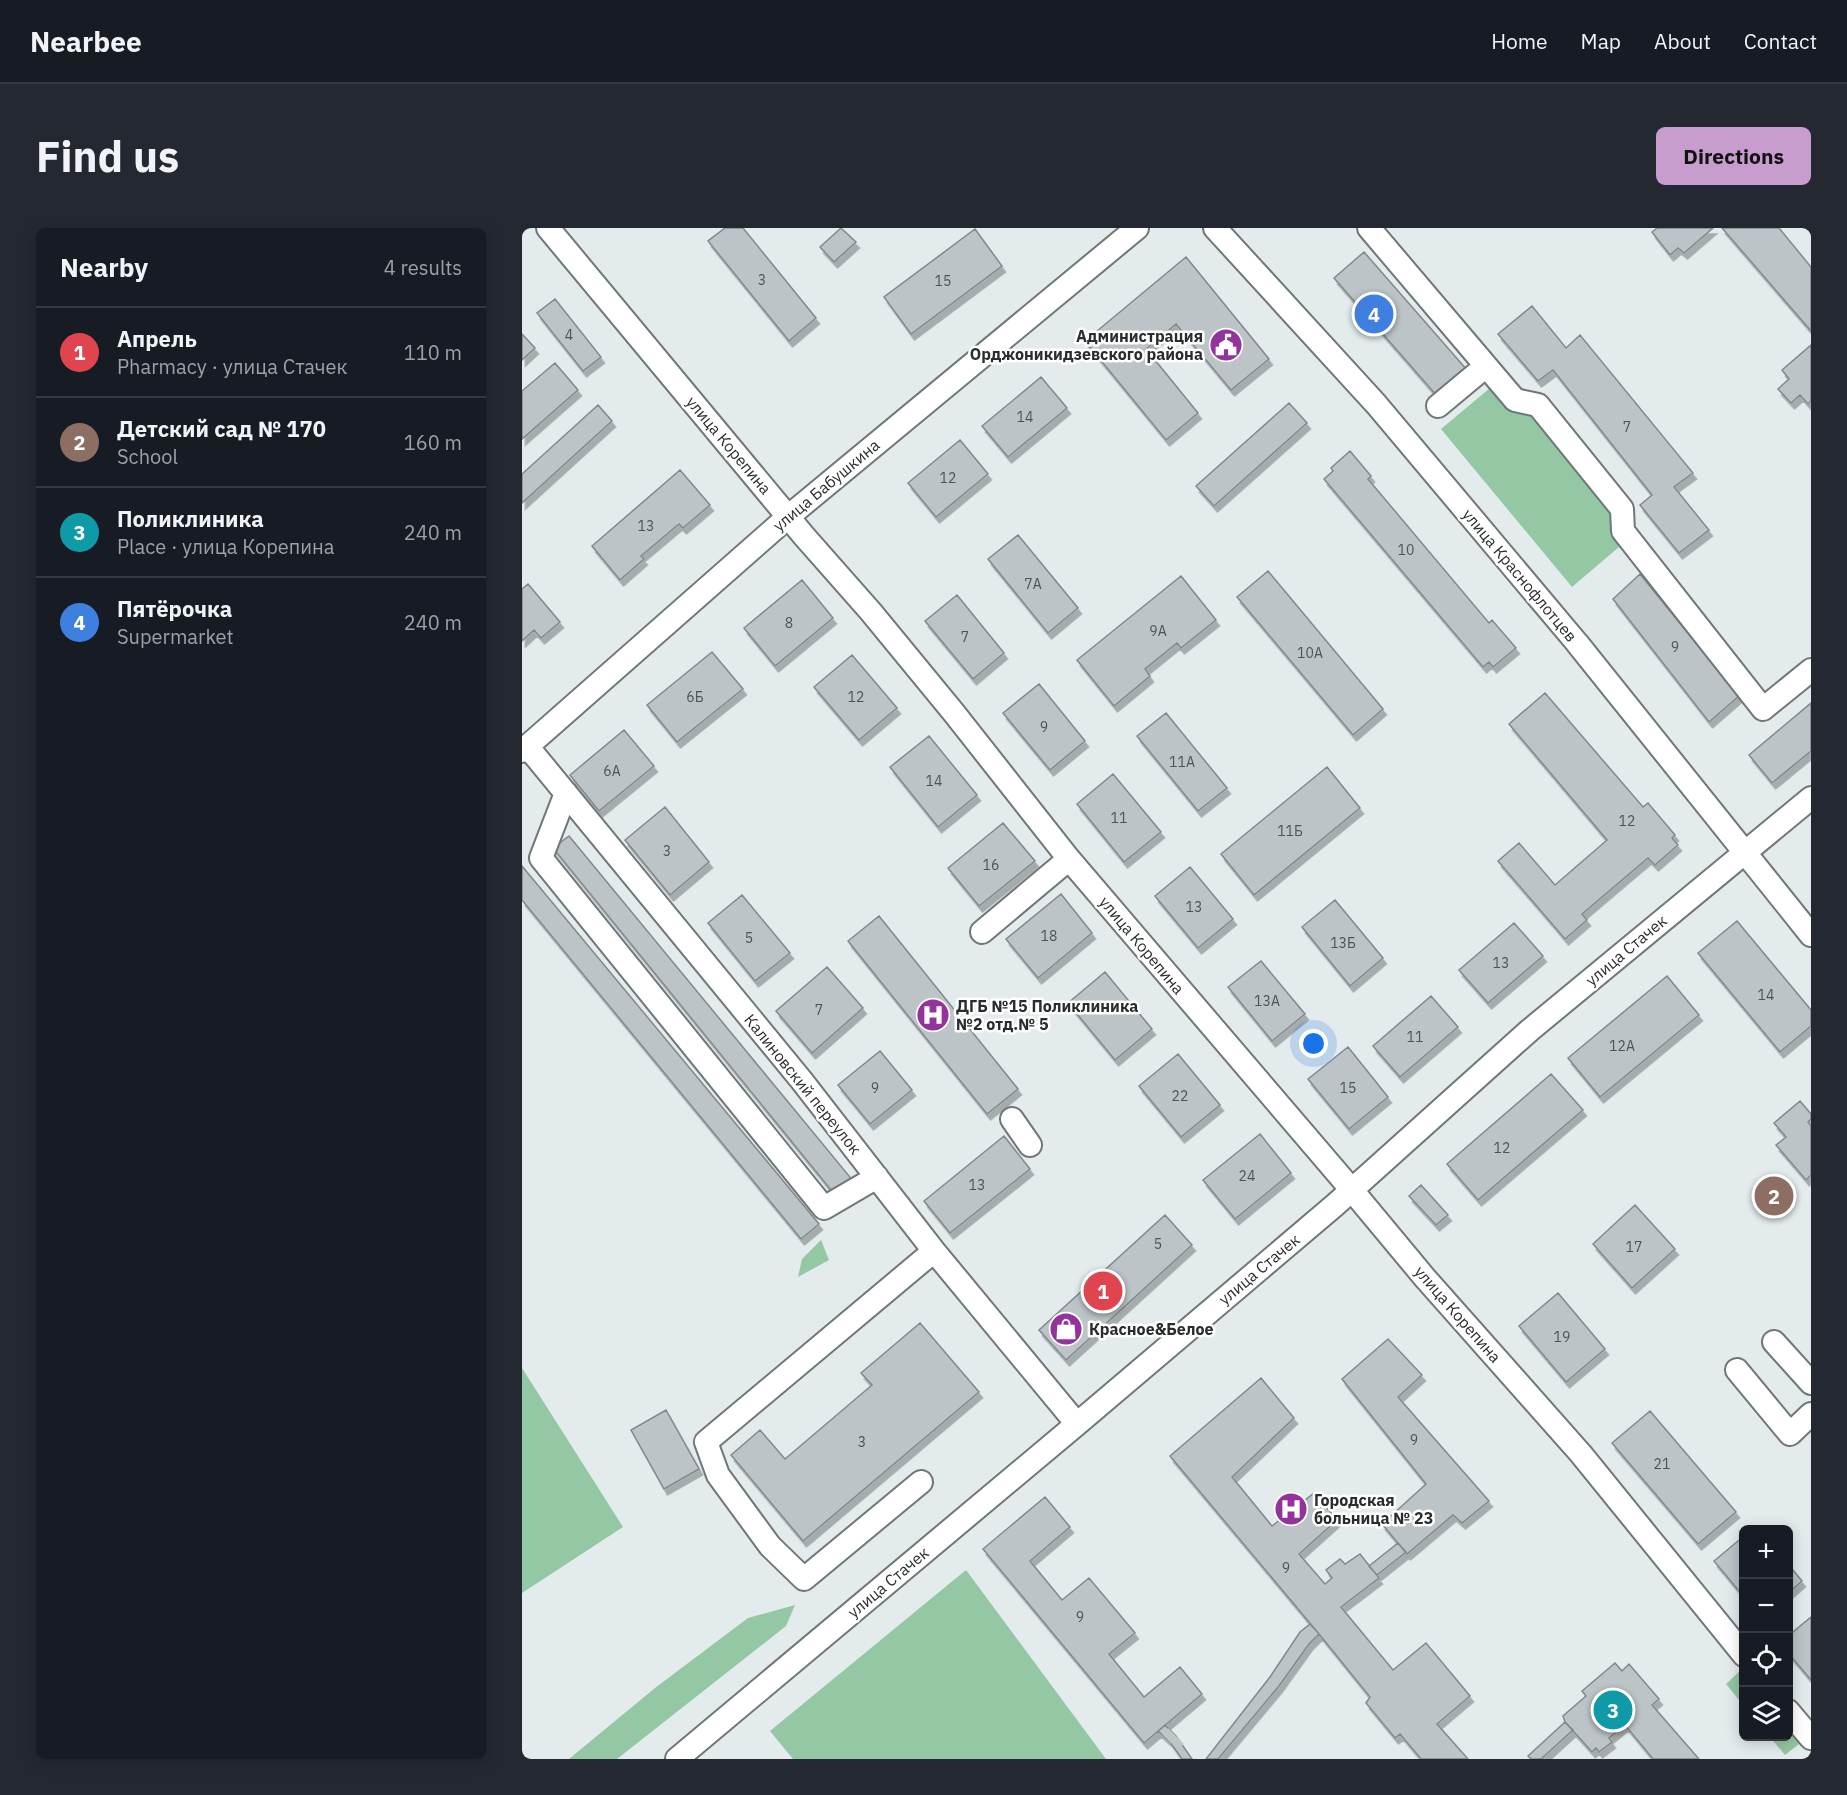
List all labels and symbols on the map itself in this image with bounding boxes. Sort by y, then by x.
house number: 3 [758,271,766,289]
house number: 15 [935,272,951,290]
pin: 4 [1354,292,1394,337]
house number: 4 [565,326,573,344]
place label: Администрация Орджоникидзевского района [970,326,1203,364]
public building icon: Администрация Орджоникидзевского района [1208,327,1244,363]
street label: улица Корепина [682,392,776,498]
house number: 14 [1017,408,1033,426]
house number: 7 [1623,418,1631,436]
street label: улица Бабушкина [769,434,884,535]
house number: 12 [940,469,956,487]
street label: улица Краснофлотцев [1458,504,1582,646]
house number: 13 [638,517,654,535]
house number: 10 [1398,541,1414,559]
house number: 7А [1024,575,1042,593]
house number: 8 [785,614,793,632]
house number: 9А [1149,622,1167,640]
house number: 7 [961,628,969,646]
house number: 9 [1671,638,1679,656]
house number: 10А [1297,644,1323,662]
house number: 6Б [686,688,704,706]
house number: 12 [848,688,864,706]
house number: 9 [1040,718,1048,736]
house number: 11А [1169,753,1195,771]
house number: 6А [603,762,621,780]
house number: 14 [926,772,942,790]
house number: 11 [1111,809,1127,827]
house number: 12 [1619,812,1635,830]
house number: 11Б [1277,822,1303,840]
house number: 3 [663,842,671,860]
house number: 16 [983,856,999,874]
street label: улица Корепина [1095,892,1189,998]
house number: 13 [1186,898,1202,916]
street label: улица Стачек [1581,910,1671,990]
house number: 18 [1041,927,1057,945]
house number: 5 [745,929,753,947]
house number: 13Б [1330,934,1356,952]
house number: 13 [1493,954,1509,972]
house number: 14 [1758,986,1774,1004]
house number: 13А [1254,992,1280,1010]
place label: ДГБ №15 Поликлиника №2 отд.№ 5 [956,996,1138,1034]
hospital icon: ДГБ №15 Поликлиника №2 отд.№ 5 [915,997,951,1033]
house number: 7 [815,1001,823,1019]
street label: Калиновский переулок [740,1010,866,1158]
house number: 11 [1407,1028,1423,1046]
your location [1299,1029,1328,1058]
house number: 12А [1609,1037,1635,1055]
house number: 9 [871,1079,879,1097]
house number: 15 [1340,1079,1356,1097]
house number: 22 [1172,1087,1188,1105]
house number: 12 [1494,1139,1510,1157]
house number: 24 [1239,1167,1255,1185]
pin: 2 [1754,1174,1794,1218]
house number: 13 [969,1176,985,1194]
street label: улица Стачек [1214,1229,1304,1309]
house number: 5 [1154,1235,1162,1253]
house number: 17 [1626,1238,1642,1256]
street label: улица Корепина [1410,1261,1506,1367]
pin: 1 [1084,1268,1122,1314]
shop icon: Красное&Белое [1048,1311,1084,1347]
place label: Красное&Белое [1089,1319,1213,1339]
house number: 19 [1554,1328,1570,1346]
house number: 9 [1410,1431,1418,1449]
house number: 3 [858,1433,866,1451]
house number: 21 [1654,1455,1670,1473]
place label: Городская больница № 23 [1314,1490,1433,1528]
hospital icon: Городская больница № 23 [1273,1491,1309,1527]
street label: улица Стачек [843,1542,933,1622]
house number: 9 [1282,1559,1290,1577]
house number: 9 [1076,1608,1084,1626]
pin: 3 [1594,1688,1632,1732]

